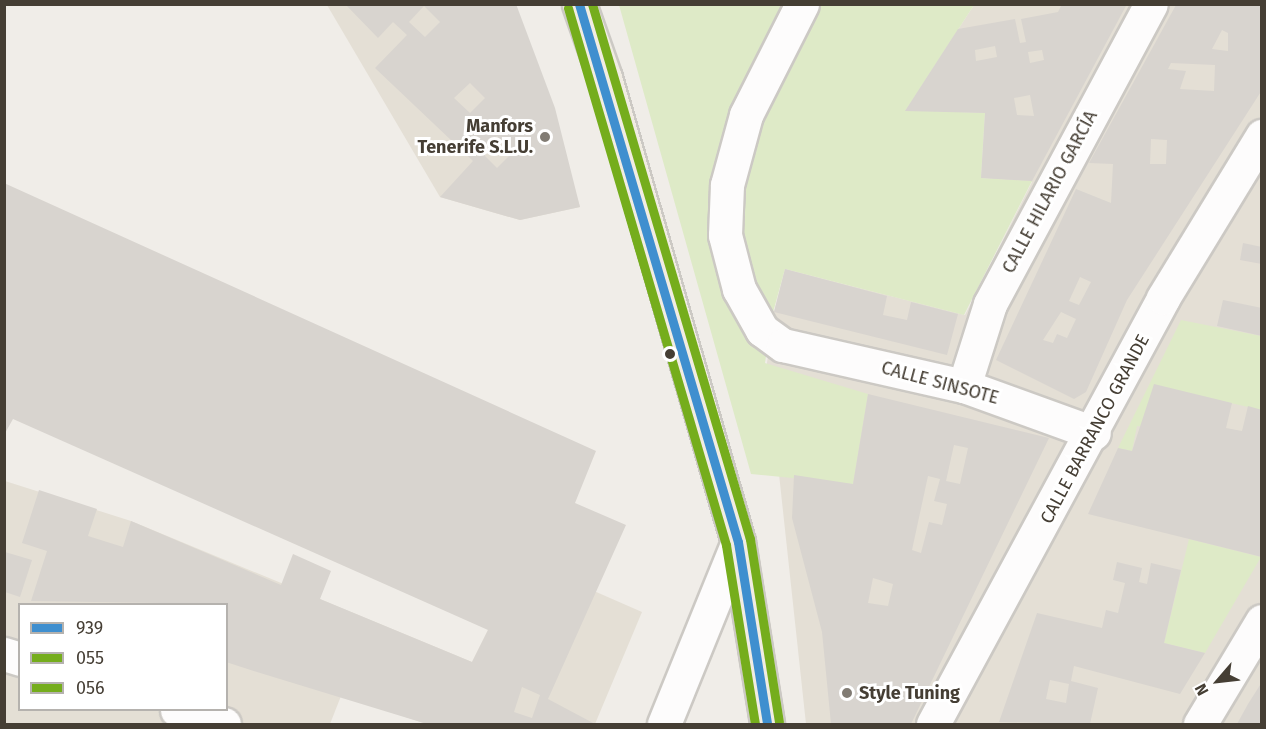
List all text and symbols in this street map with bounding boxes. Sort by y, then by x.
street label: CALLE HILARIO GARCÍA [998,107,1102,277]
place label: Manfors Tenerife S.L.U. [417,116,533,158]
marker: Manfors Tenerife S.L.U. [538,130,552,144]
street label: CALLE BARRANCO GRANDE [1036,331,1154,527]
unlabelled marker [664,348,676,360]
street label: CALLE SINSOTE [879,357,1001,409]
legend [18,603,228,711]
text: 939 [76,617,103,639]
text: 055 [76,647,104,669]
north arrow [1188,651,1248,711]
text: 056 [76,677,105,699]
text: N [1191,681,1213,699]
place label: Style Tuning [859,682,960,704]
marker: Style Tuning [840,686,854,700]

